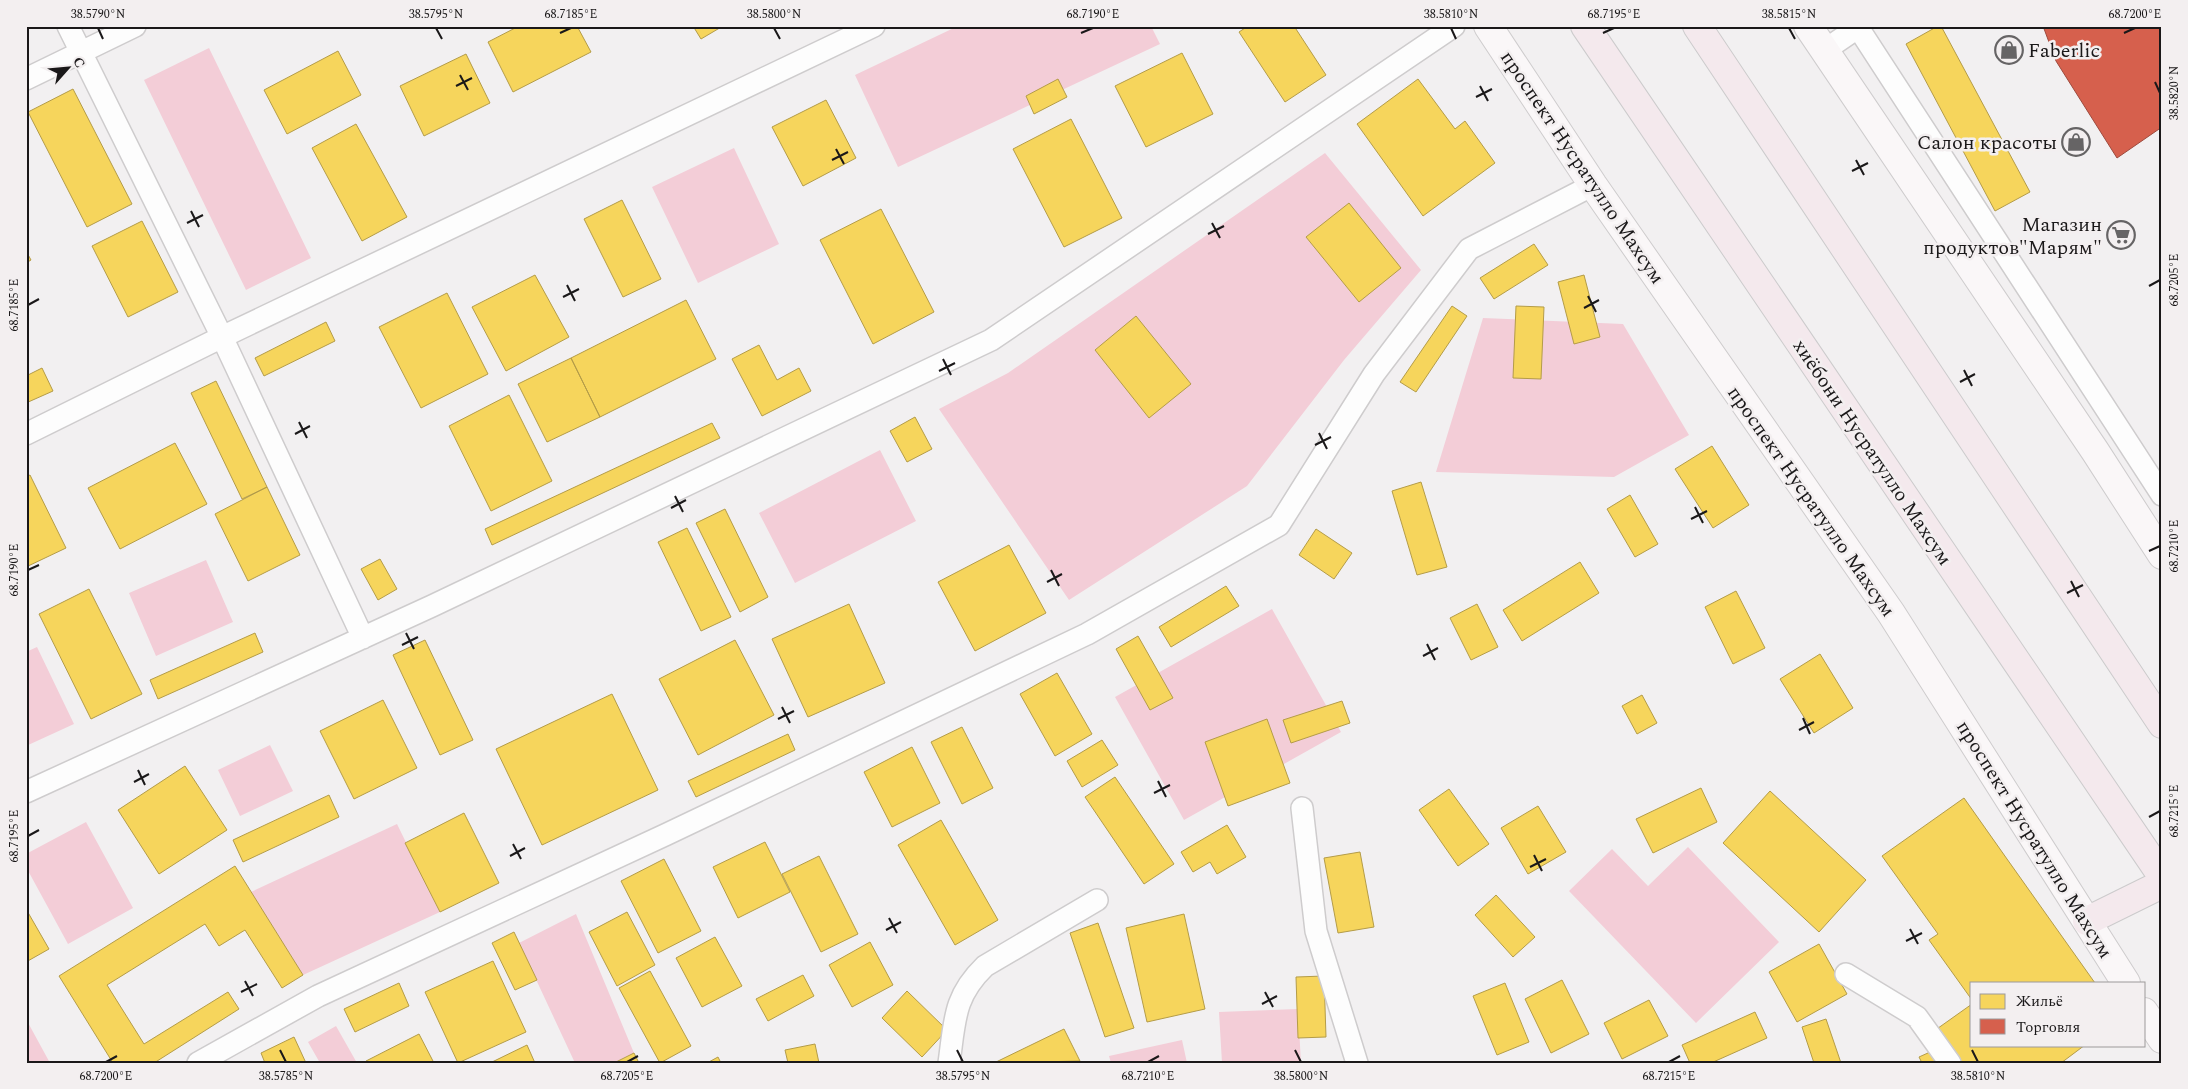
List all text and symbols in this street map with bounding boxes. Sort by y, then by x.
text: 38.5790°N [71,5,125,24]
text: 38.5795°N [409,5,463,24]
text: 68.7185°E [545,5,597,24]
text: 38.5800°N [747,5,801,24]
text: 68.7190°E [1067,5,1119,24]
text: 38.5810°N [1424,5,1478,24]
text: 68.7195°E [1588,5,1640,24]
text: 38.5815°N [1762,5,1816,24]
text: 68.7200°E [2109,5,2161,24]
shop icon: Faberlic [1994,35,2024,65]
place label: Faberlic [2028,36,2100,66]
north arrow [42,42,92,92]
street label: проспект Нусратулло Махсум [1493,45,1672,290]
text: С [68,53,91,72]
text: 38.5820°N [2165,66,2184,120]
shop icon: Салон красоты [2061,127,2091,157]
place label: Салон красоты [1917,128,2057,158]
place label: Магазин продуктов"Марям" [1923,210,2102,263]
supermarket icon: Магазин продуктов"Марям" [2106,220,2136,250]
text: 68.7205°E [2165,254,2184,306]
text: 68.7185°E [5,279,24,331]
street label: хиёбони Нусратулло Махсум [1785,333,1959,572]
street label: проспект Нусратулло Махсум [1720,380,1903,623]
text: 68.7210°E [2165,520,2184,572]
text: 68.7190°E [5,544,24,596]
street label: проспект Нусратулло Махсум [1948,715,2120,965]
text: 68.7215°E [2165,785,2184,837]
text: 68.7195°E [5,810,24,862]
legend [1970,982,2146,1046]
text: Жильё [2016,990,2063,1013]
text: Торговля [2016,1016,2080,1039]
text: 68.7200°E [80,1067,132,1086]
text: 38.5785°N [259,1067,313,1086]
text: 68.7205°E [601,1067,653,1086]
text: 38.5795°N [936,1067,990,1086]
text: 68.7210°E [1122,1067,1174,1086]
text: 38.5800°N [1274,1067,1328,1086]
text: 68.7215°E [1643,1067,1695,1086]
text: 38.5810°N [1951,1067,2005,1086]

